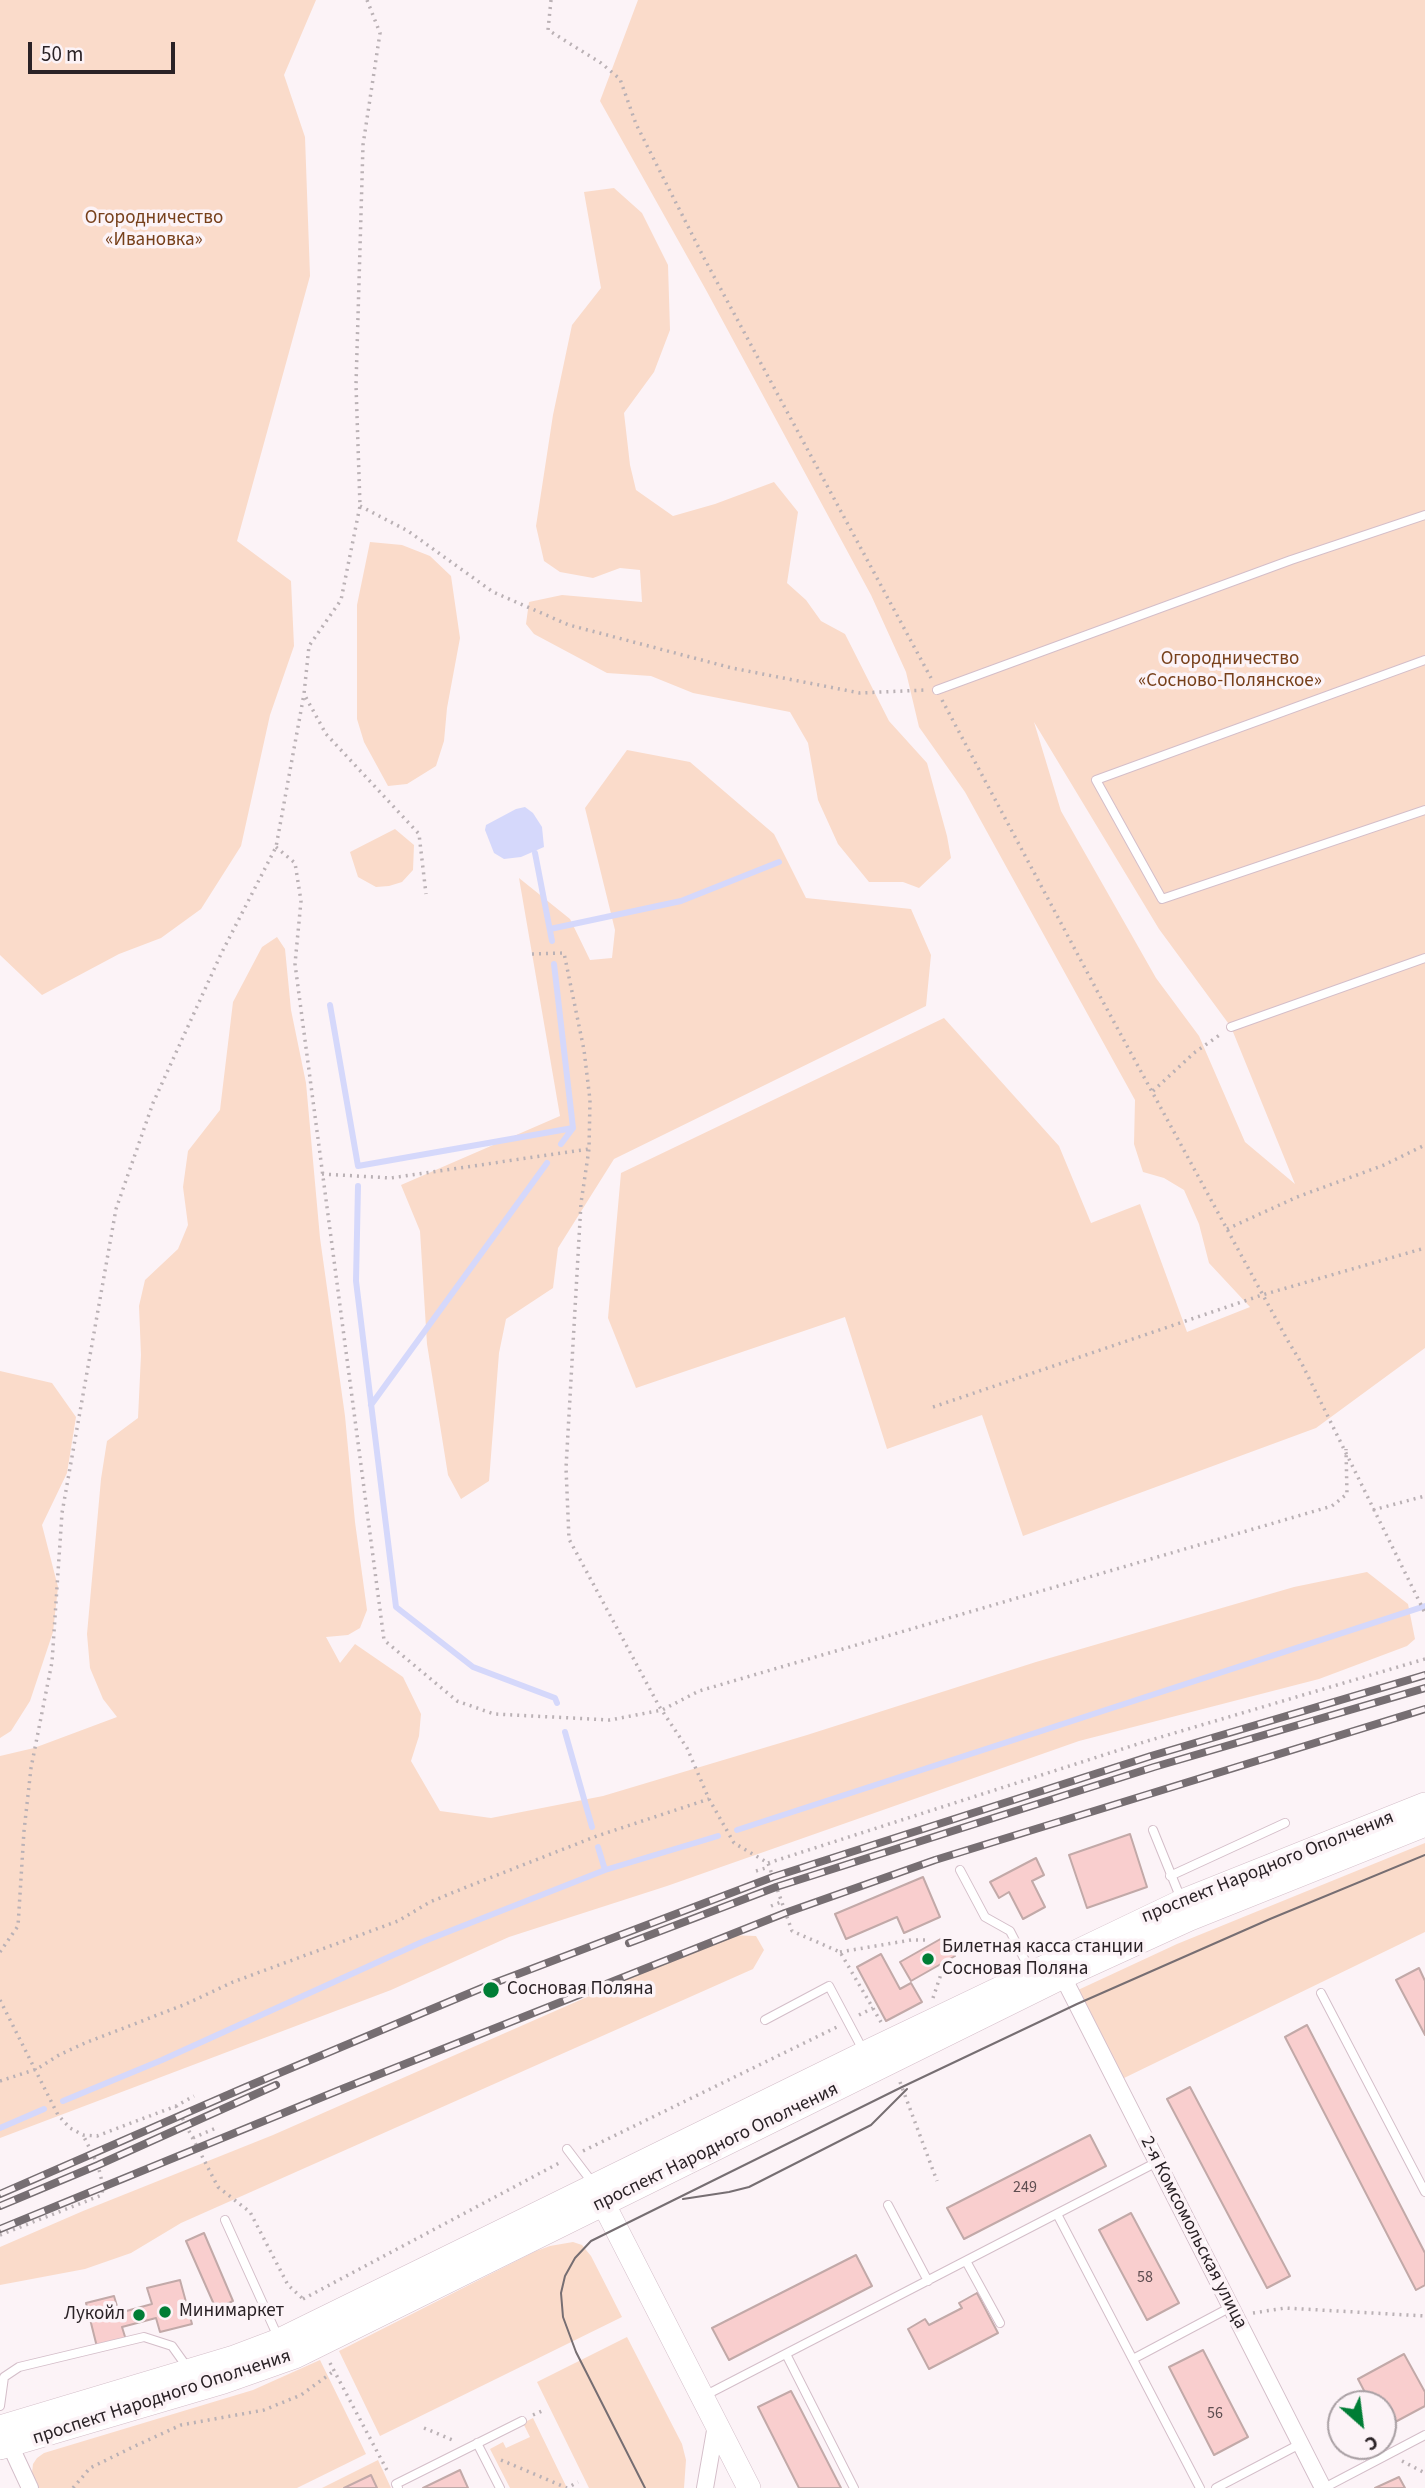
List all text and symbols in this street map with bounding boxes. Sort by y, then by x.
scale bar [32,28,178,72]
text: 50 m [41,39,83,69]
park label: Огородничество «Ивановка» [85,208,223,252]
park label: Огородничество «Сосново-Полянское» [1138,649,1322,693]
street label: проспект Народного Ополчения [1138,1807,1398,1929]
place label: Билетная касса станции Сосновая Поляна [942,1937,1144,1981]
marker: Билетная касса станции Сосновая Поляна [920,1951,936,1967]
place label: Сосновая Поляна [507,1979,653,2001]
marker: Сосновая Поляна [481,1980,501,2000]
street label: проспект Народного Ополчения [589,2078,843,2218]
street label: 2-я Комсомольская улица [1134,2133,1252,2333]
house number: 249 [1013,2178,1037,2198]
house number: 58 [1137,2268,1153,2288]
place label: Минимаркет [179,2301,284,2323]
place label: Лукойл [64,2304,125,2326]
marker: Минимаркет [157,2304,173,2320]
marker: Лукойл [131,2307,147,2323]
street label: проспект Народного Ополчения [30,2345,294,2451]
north arrow [1327,2390,1397,2460]
house number: 56 [1207,2404,1223,2424]
text: С [1360,2428,1382,2457]

